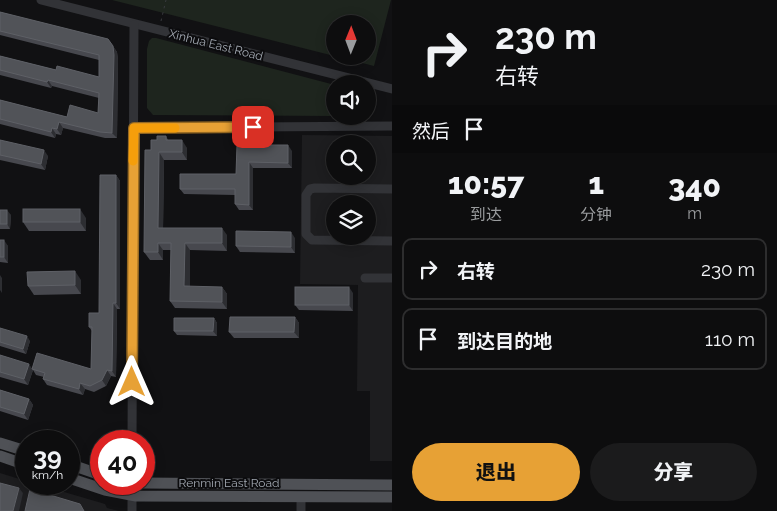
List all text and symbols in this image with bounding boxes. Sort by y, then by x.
north arrow [326,15,376,65]
map controls [326,15,376,245]
text: 230 m [495,16,597,57]
icon: right [412,20,477,85]
street label: Xinhua East Road [168,27,264,63]
text: 右转 [495,63,539,89]
button: sound [326,75,376,125]
pin [232,106,274,148]
icon: arrive [239,113,267,141]
icon: arrive [460,115,488,143]
text: 然后 [412,120,450,142]
button: search [326,135,376,185]
text: 10:57 [448,166,524,201]
text: 1 [588,166,604,201]
text: 340 [668,169,721,204]
button: layers [326,195,376,245]
text: m [687,204,702,223]
text: 到达 [470,205,502,224]
text: 分钟 [580,205,612,224]
icon: right [414,255,442,283]
text: 230 m [701,258,755,280]
text: 右转 [457,260,495,282]
icon: arrive [414,325,442,353]
text: 110 m [705,328,755,350]
text: 到达目的地 [457,330,552,352]
position arrow [105,355,157,407]
speed limit sign: 40 [90,430,155,495]
text: 39 [33,441,62,471]
button: 退出 [412,443,580,501]
button: 分享 [590,443,757,501]
text: km/h [32,468,63,482]
street label: Renmin East Road [179,476,279,490]

